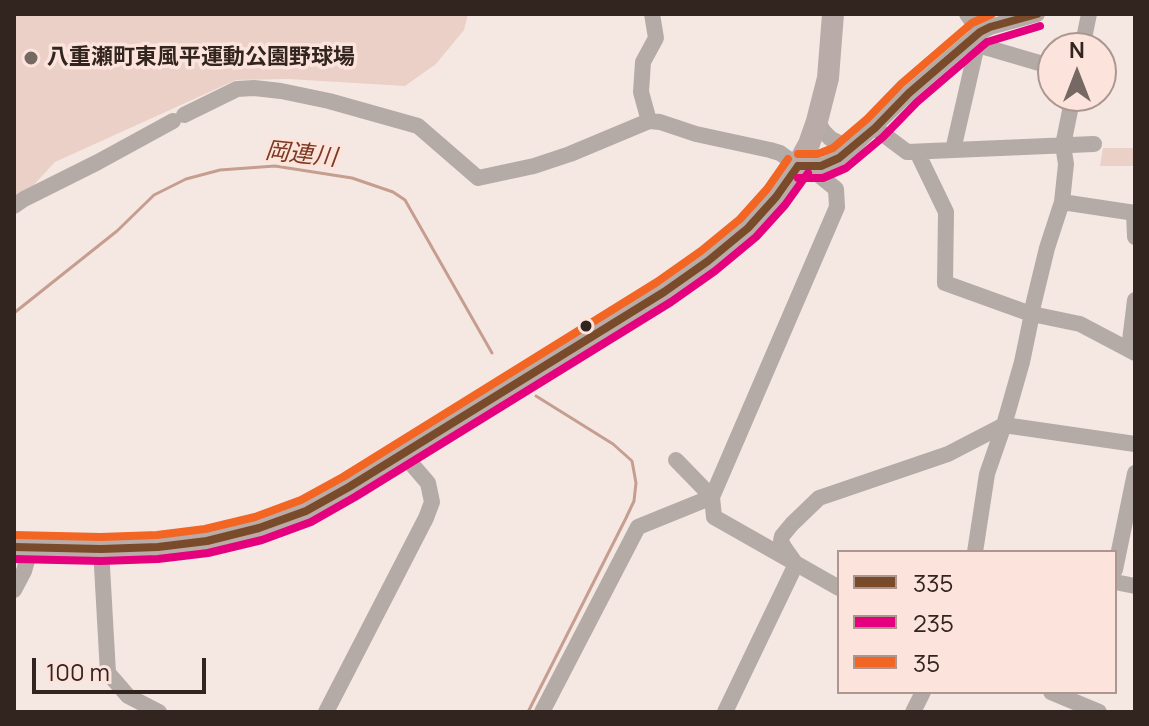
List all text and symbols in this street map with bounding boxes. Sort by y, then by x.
north arrow [1037,32,1117,112]
text: N [1069,35,1085,65]
place label: 八重瀬町東風平運動公園野球場 [47,45,355,71]
marker: 八重瀬町東風平運動公園野球場 [22,49,40,67]
water label: 岡連川 [264,137,338,173]
unlabelled marker [578,318,594,334]
legend [837,550,1117,694]
text: 335 [913,566,953,599]
text: 235 [913,606,954,639]
scale bar [36,642,210,692]
text: 35 [913,646,940,679]
text: 100 m [46,655,110,688]

